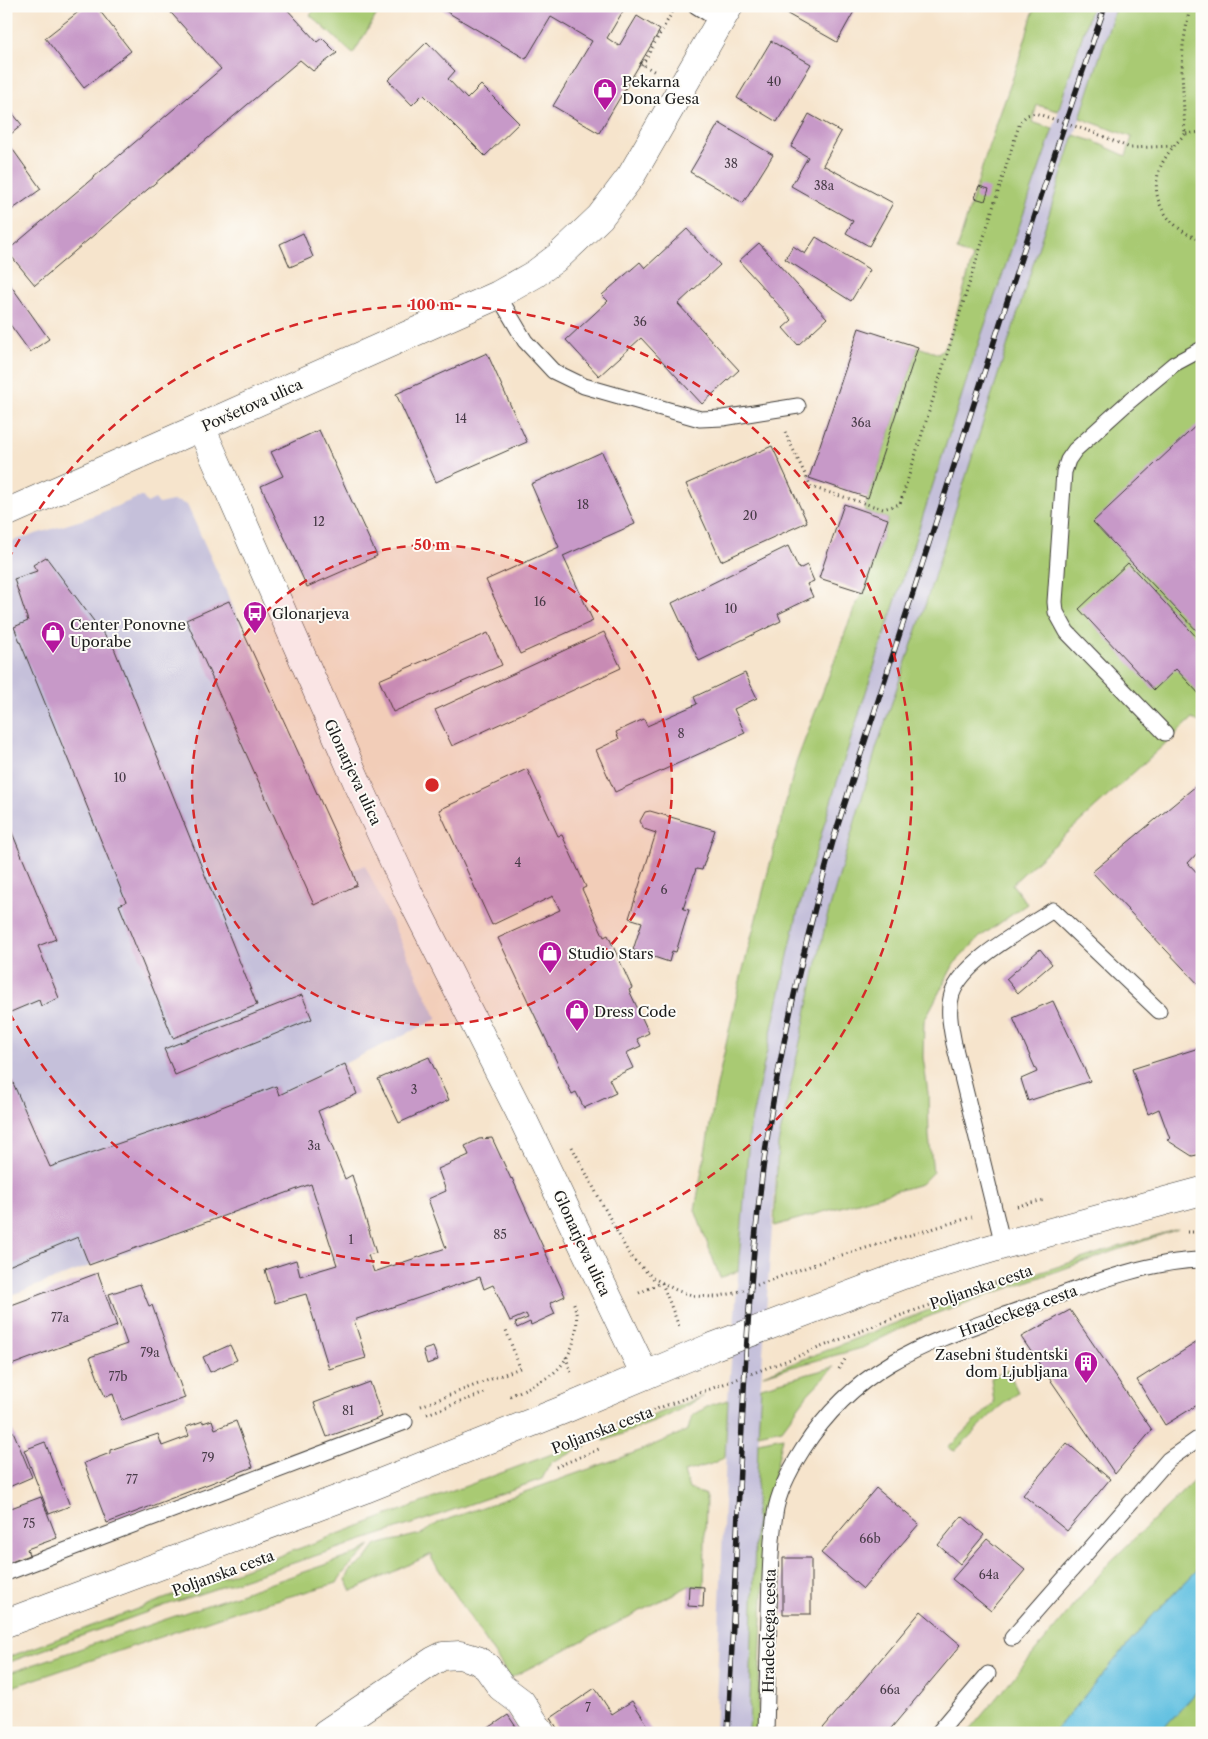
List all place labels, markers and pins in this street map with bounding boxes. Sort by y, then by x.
place label: Pekarna Dona Gesa [622,72,699,108]
shop icon: Pekarna Dona Gesa [592,77,618,111]
bus stop icon: Glonarjeva [242,600,268,634]
place label: Glonarjeva [272,604,349,623]
place label: Center Ponovne Uporabe [70,615,186,651]
shop icon: Center Ponovne Uporabe [40,620,66,654]
centre of rings [423,776,441,794]
shop icon: Studio Stars [537,940,563,974]
place label: Studio Stars [568,944,653,963]
shop icon: Dress Code [564,998,590,1032]
place label: Dress Code [594,1002,676,1021]
place label: Zasebni študentski dom Ljubljana [935,1345,1068,1381]
building icon: Zasebni študentski dom Ljubljana [1073,1350,1099,1384]

